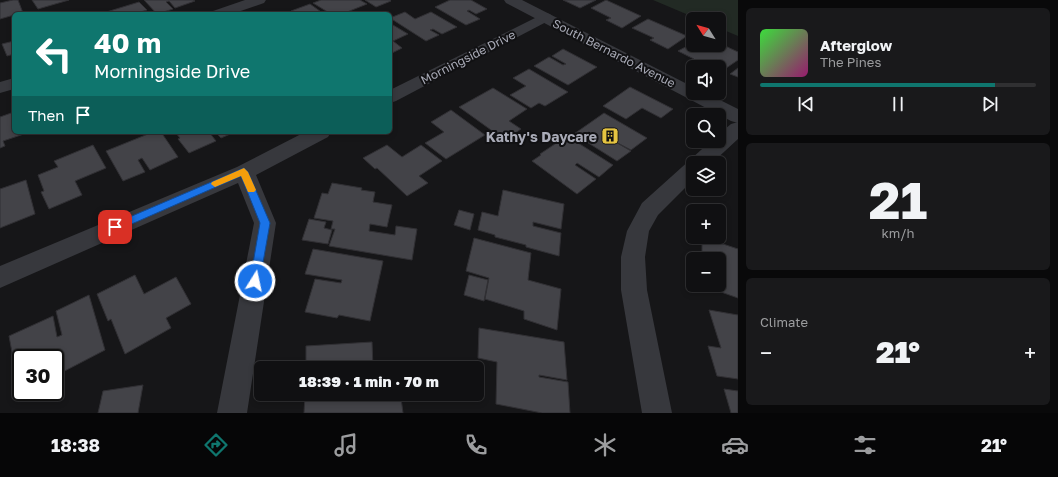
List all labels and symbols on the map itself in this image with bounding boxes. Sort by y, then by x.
north arrow [686,12,726,52]
street label: South Bernardo Avenue [550,16,678,90]
street label: Morningside Drive [418,27,518,87]
building icon: Kathy's Daycare [600,126,620,146]
place label: Kathy's Daycare [486,128,597,145]
pin [98,210,132,244]
position arrow [234,260,276,302]
speed limit sign: 30 [12,349,64,401]

